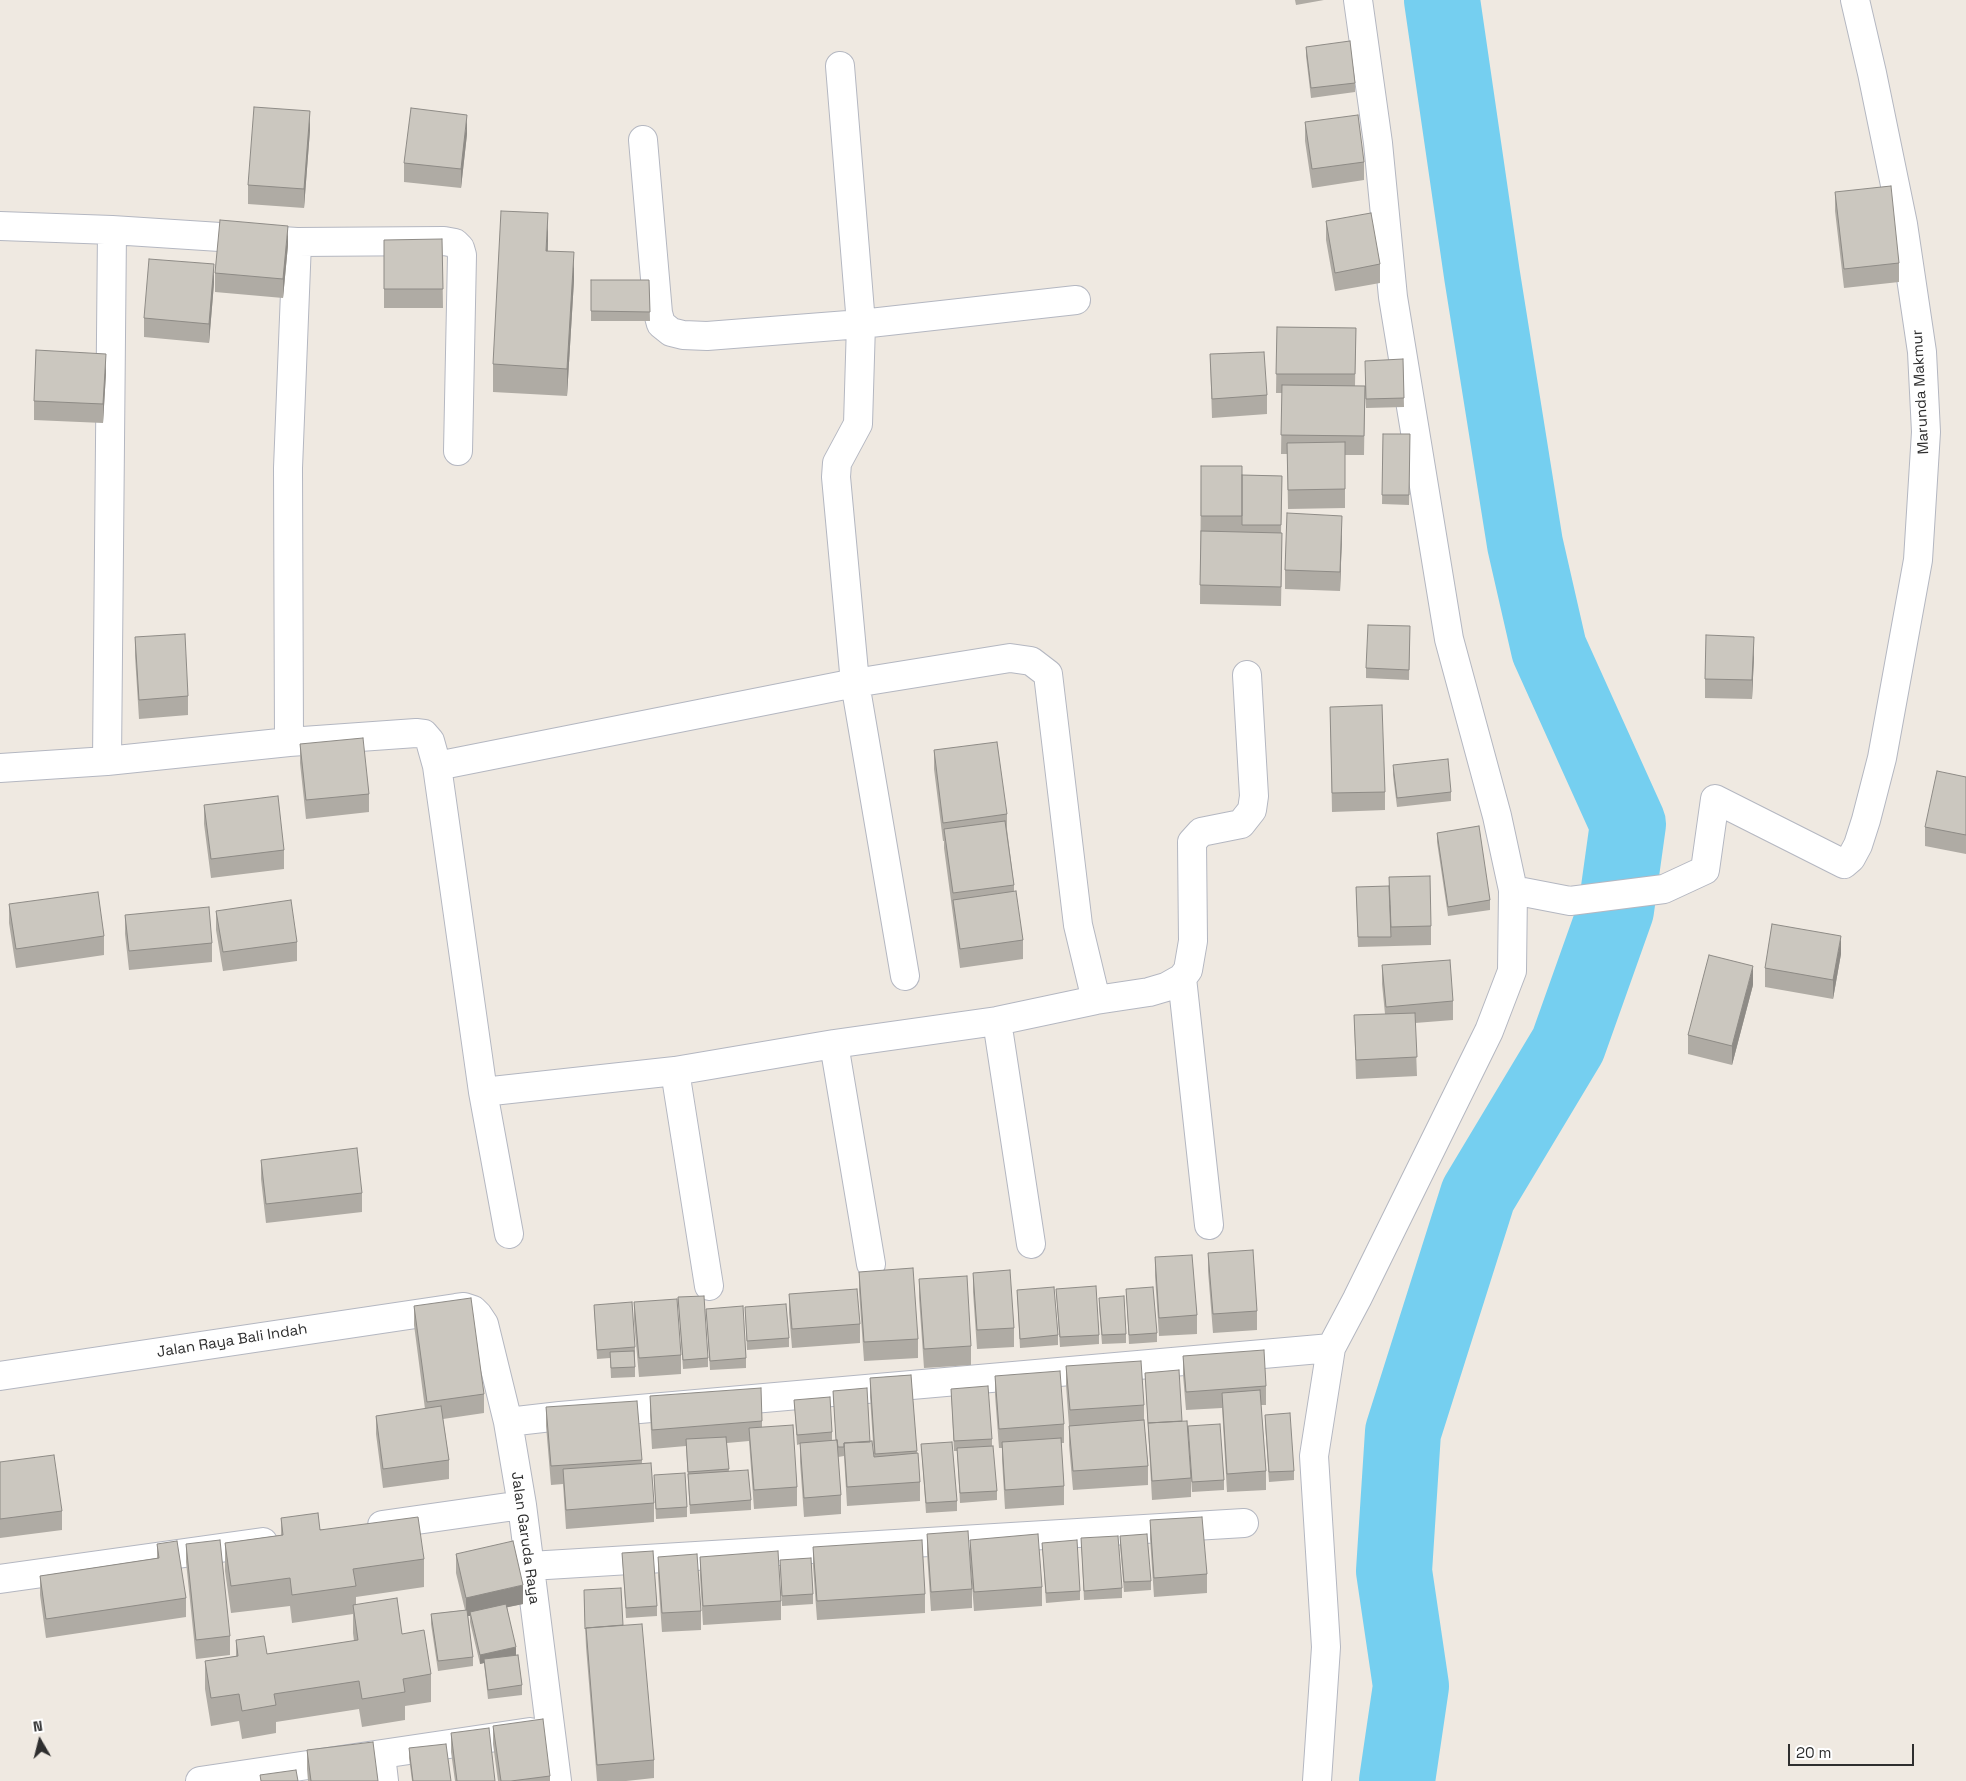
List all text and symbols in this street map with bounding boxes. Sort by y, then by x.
street label: Marunda Makmur [1909,329,1933,455]
street label: Jalan Raya Bali Indah [155,1320,309,1362]
street label: Jalan Garuda Raya [507,1471,543,1605]
north arrow [15,1716,65,1766]
text: N [32,1717,44,1736]
scale bar [1791,1734,1917,1766]
text: 20 m [1796,1743,1831,1762]

